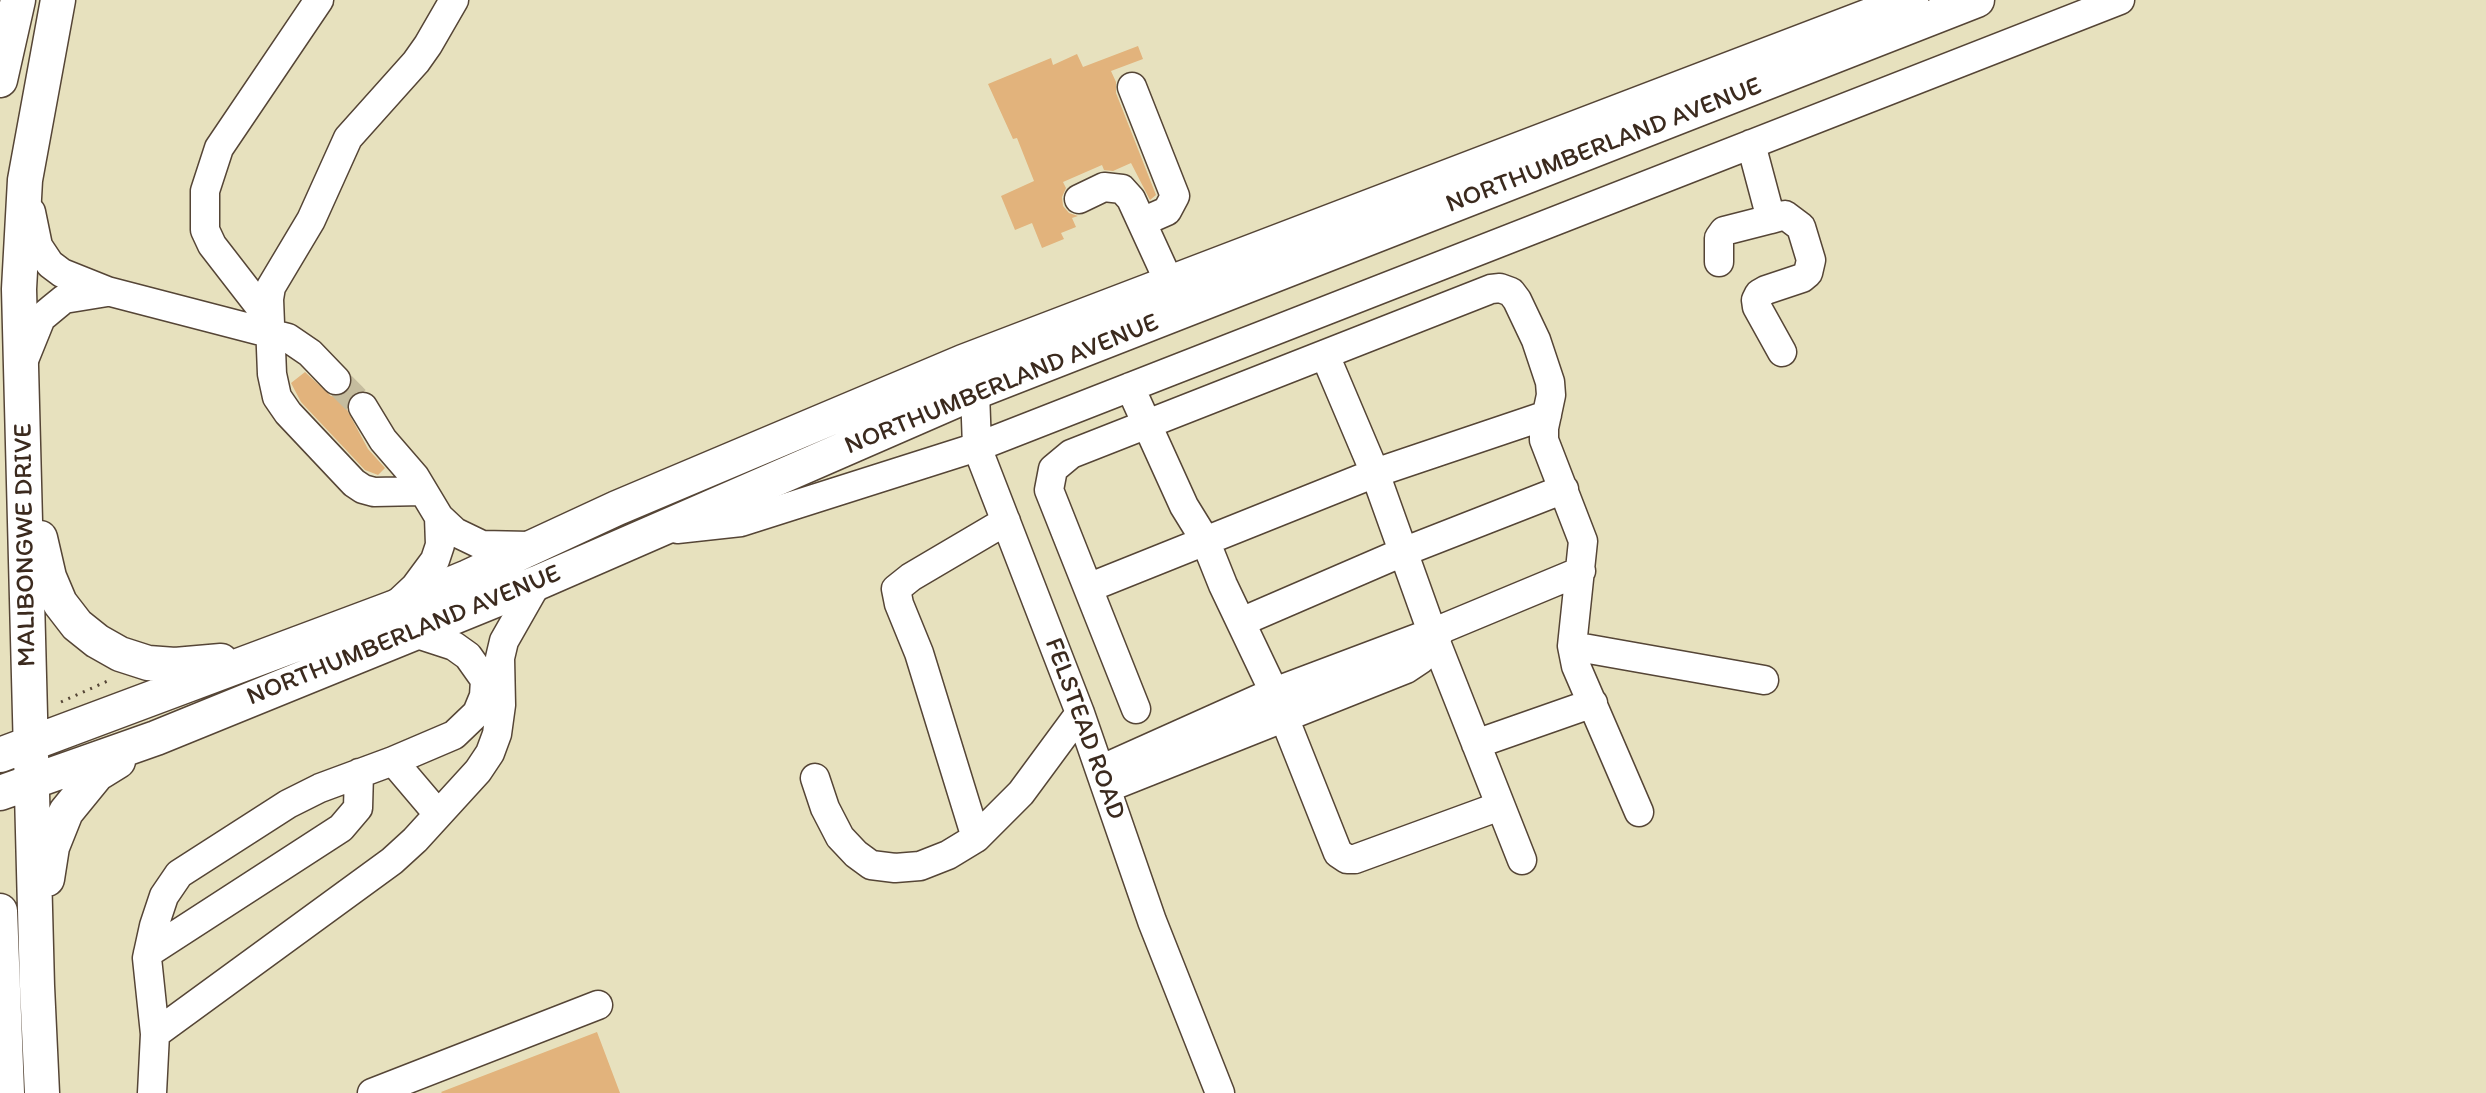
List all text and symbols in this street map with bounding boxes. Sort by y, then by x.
street label: NORTHUMBERLAND AVENUE [1442,71,1766,221]
street label: NORTHUMBERLAND AVENUE [841,308,1163,462]
street label: MALIBONGWE DRIVE [8,423,44,667]
street label: NORTHUMBERLAND AVENUE [243,559,565,713]
street label: FELSTEAD ROAD [1037,634,1131,824]

